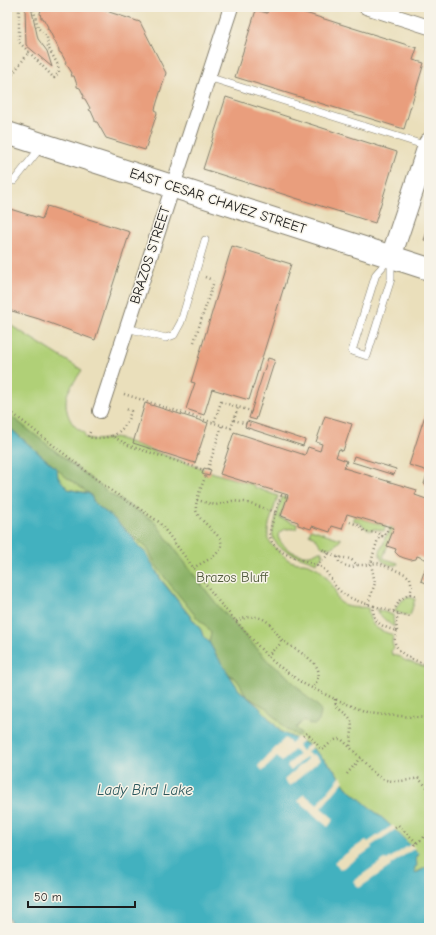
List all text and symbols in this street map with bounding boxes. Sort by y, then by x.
street label: EAST CESAR CHAVEZ STREET [127,164,309,238]
street label: BRAZOS STREET [126,203,174,306]
park label: Brazos Bluff [196,569,269,586]
water label: Lady Bird Lake [97,781,193,799]
scale bar [28,883,135,909]
text: 50 m [34,890,62,904]

